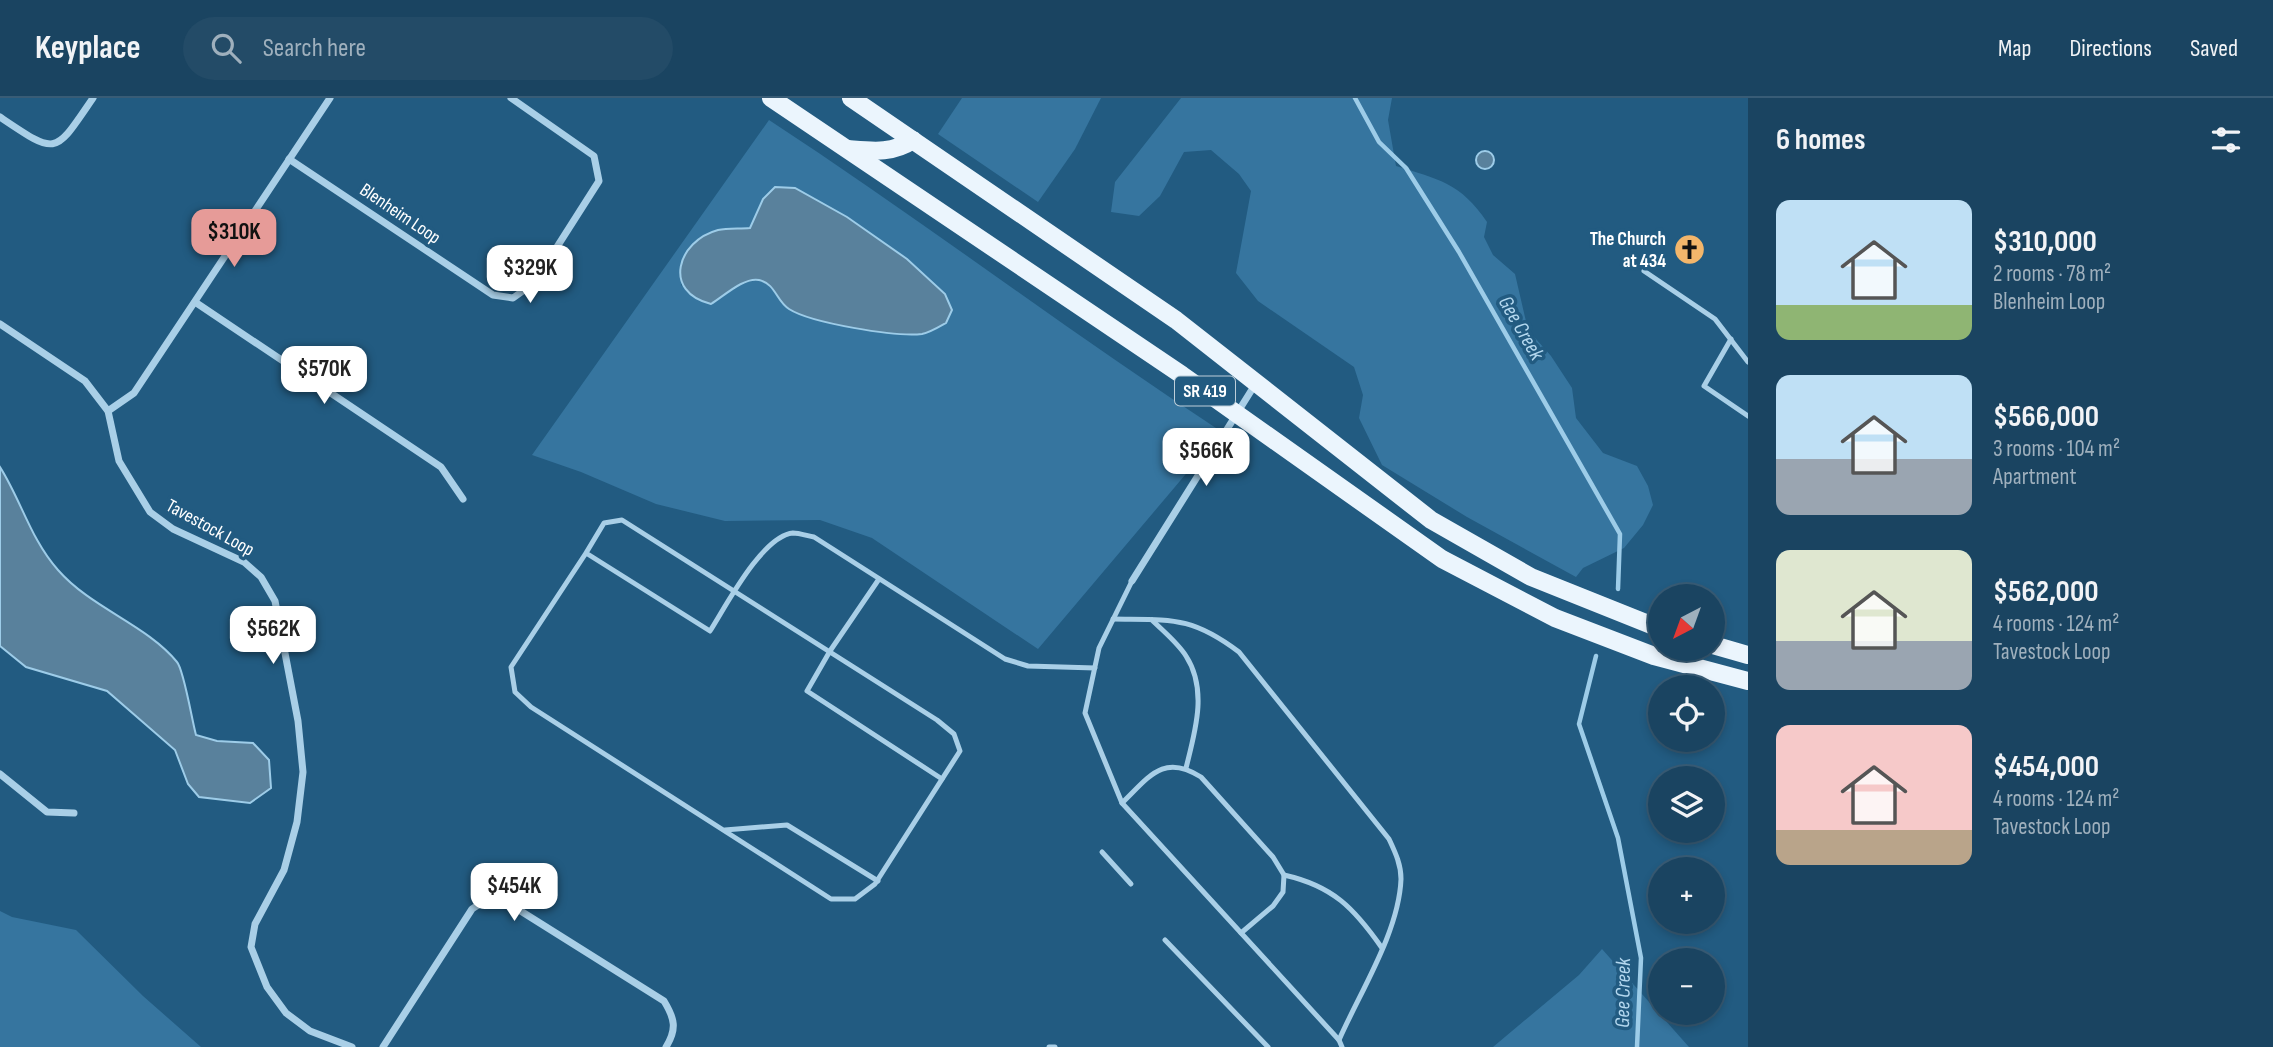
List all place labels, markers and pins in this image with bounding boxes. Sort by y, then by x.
pin: $310K [185,209,283,269]
place label: The Church at 434 [1590,228,1666,273]
church icon: The Church at 434 [1672,233,1706,267]
pin: $329K [481,246,579,305]
pin: $570K [275,346,373,406]
pin: $566K [1157,428,1255,488]
pin: $562K [224,606,322,666]
pin: $454K [465,864,563,923]

